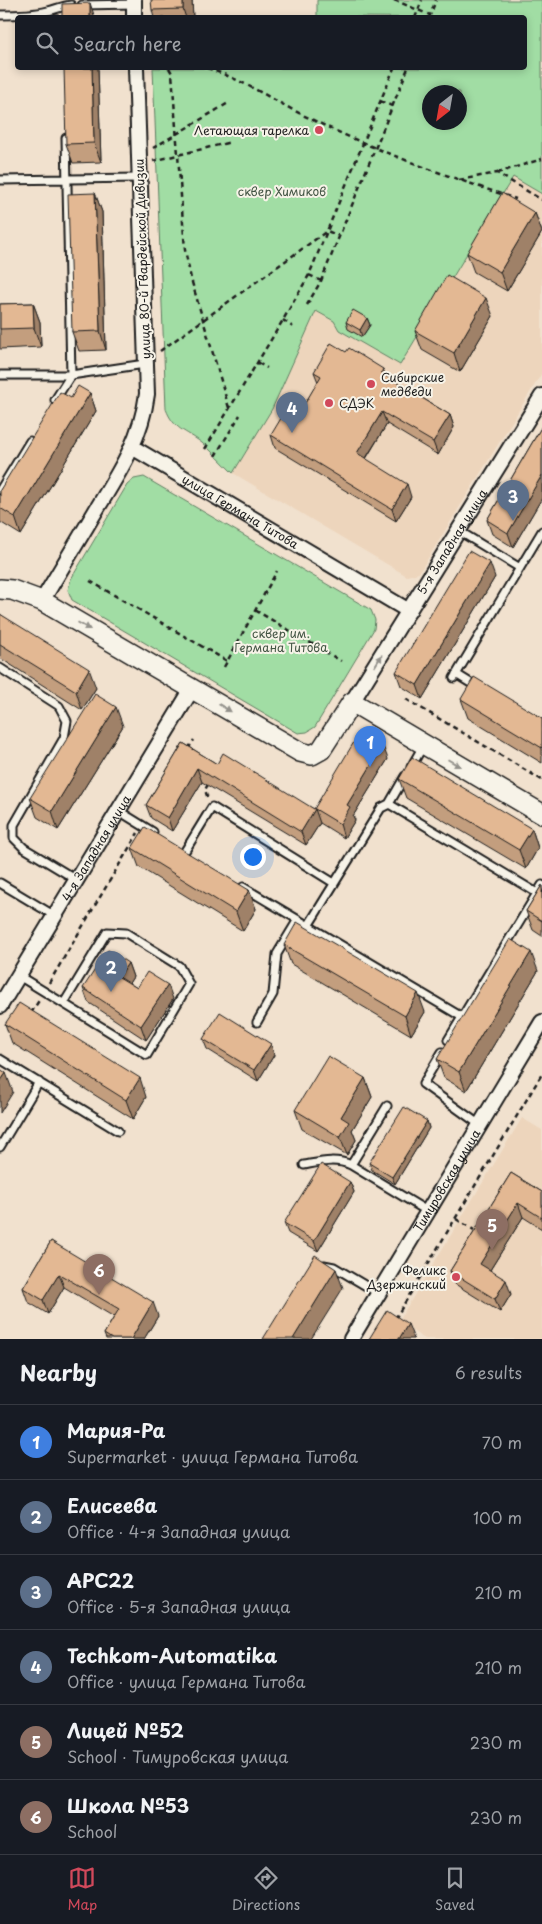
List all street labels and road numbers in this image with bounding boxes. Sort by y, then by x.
street label: улица 80-й Гвардейской Дивизии [130,159,154,359]
street label: улица Германа Титова [179,470,303,553]
street label: 5-я Западная улица [412,485,491,598]
street label: 4-я Западная улица [57,791,135,904]
street label: Тимуровская улица [409,1125,485,1235]

